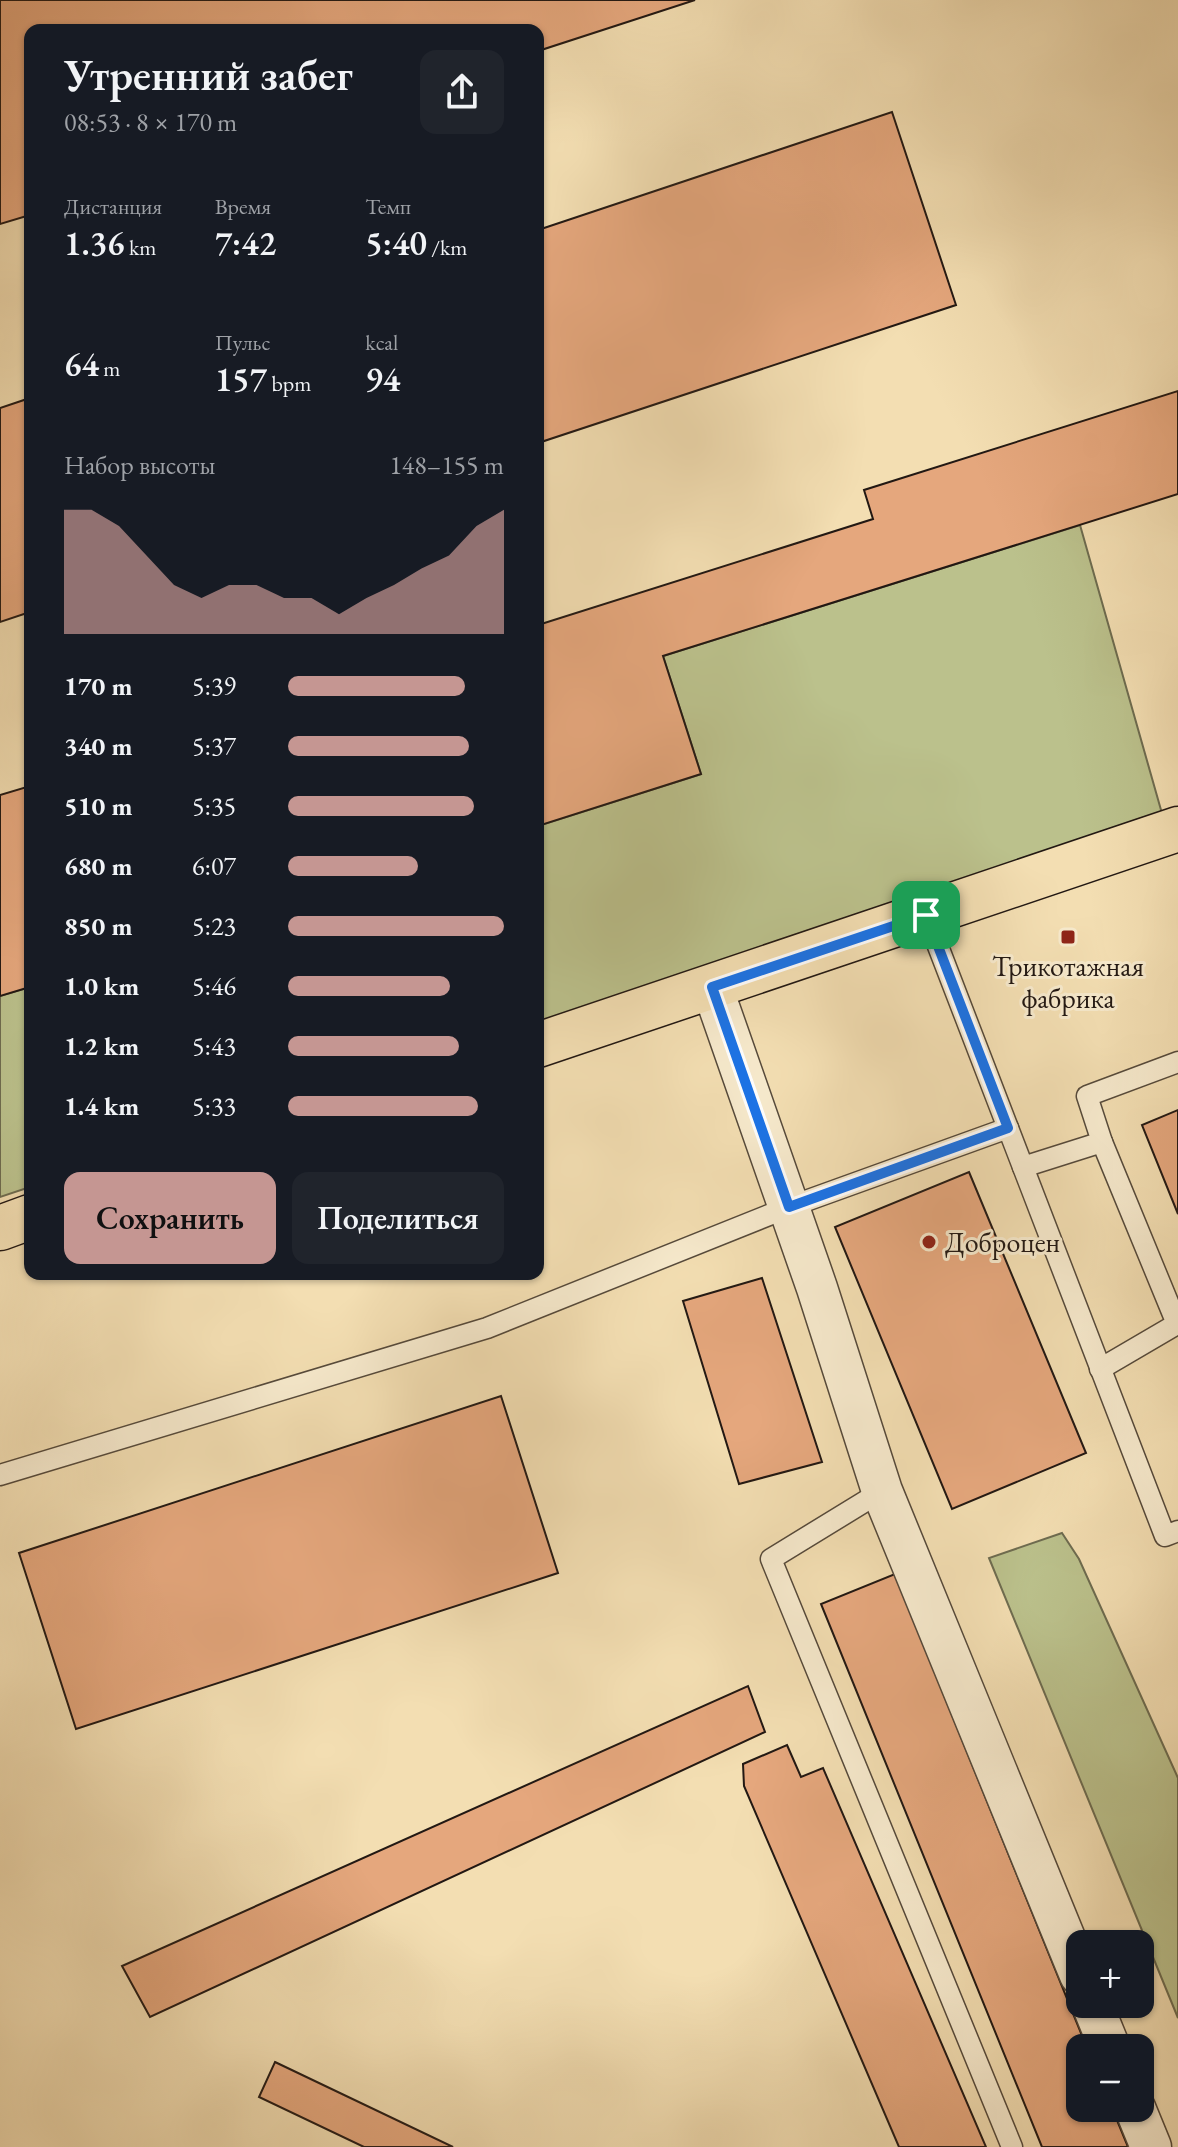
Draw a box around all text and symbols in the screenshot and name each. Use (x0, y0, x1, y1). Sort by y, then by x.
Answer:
text: Утренний забег (64, 46, 353, 103)
button: share (420, 50, 504, 134)
text: 08:53 · 8 × 170 m (64, 105, 237, 139)
text: Дистанция (64, 192, 162, 221)
text: Время (215, 192, 271, 221)
text: Темп (365, 192, 411, 221)
text: 1.36 (64, 221, 125, 265)
text: 7:42 (215, 221, 276, 265)
text: 5:40 (365, 221, 427, 265)
text: km (125, 233, 156, 262)
text: /km (427, 233, 468, 262)
text: Пульс (215, 328, 270, 357)
text: kcal (365, 328, 398, 357)
text: 64 (64, 342, 99, 386)
text: m (99, 354, 120, 383)
text: 157 (215, 357, 267, 401)
text: 94 (365, 357, 400, 401)
text: bpm (267, 369, 311, 398)
text: Набор высоты (64, 448, 215, 482)
text: 148–155 m (389, 448, 504, 482)
text: 170 m (64, 669, 132, 703)
text: 5:39 (192, 669, 236, 703)
text: 340 m (64, 729, 132, 763)
text: 5:37 (192, 729, 236, 763)
text: 510 m (64, 789, 132, 823)
text: 5:35 (192, 789, 236, 823)
text: 680 m (64, 849, 132, 883)
text: 6:07 (192, 849, 236, 883)
pin (892, 881, 960, 949)
icon: arrive (904, 893, 948, 937)
text: 850 m (64, 909, 132, 943)
text: 5:23 (192, 909, 236, 943)
marker: Трикотажная фабрика (1059, 928, 1077, 946)
place label: Трикотажная фабрика (992, 948, 1144, 1016)
text: 1.0 km (64, 969, 139, 1003)
text: 5:46 (192, 969, 236, 1003)
text: 1.2 km (64, 1029, 139, 1063)
text: 5:43 (192, 1029, 236, 1063)
text: 1.4 km (64, 1089, 139, 1123)
text: 5:33 (192, 1089, 236, 1123)
button: Сохранить (64, 1172, 276, 1264)
button: Поделиться (292, 1172, 504, 1264)
place label: Доброцен (945, 1224, 1060, 1260)
marker: Доброцен (920, 1233, 938, 1251)
map controls (1066, 1930, 1154, 2122)
button: + (1066, 1930, 1154, 2018)
button: − (1066, 2034, 1154, 2122)

